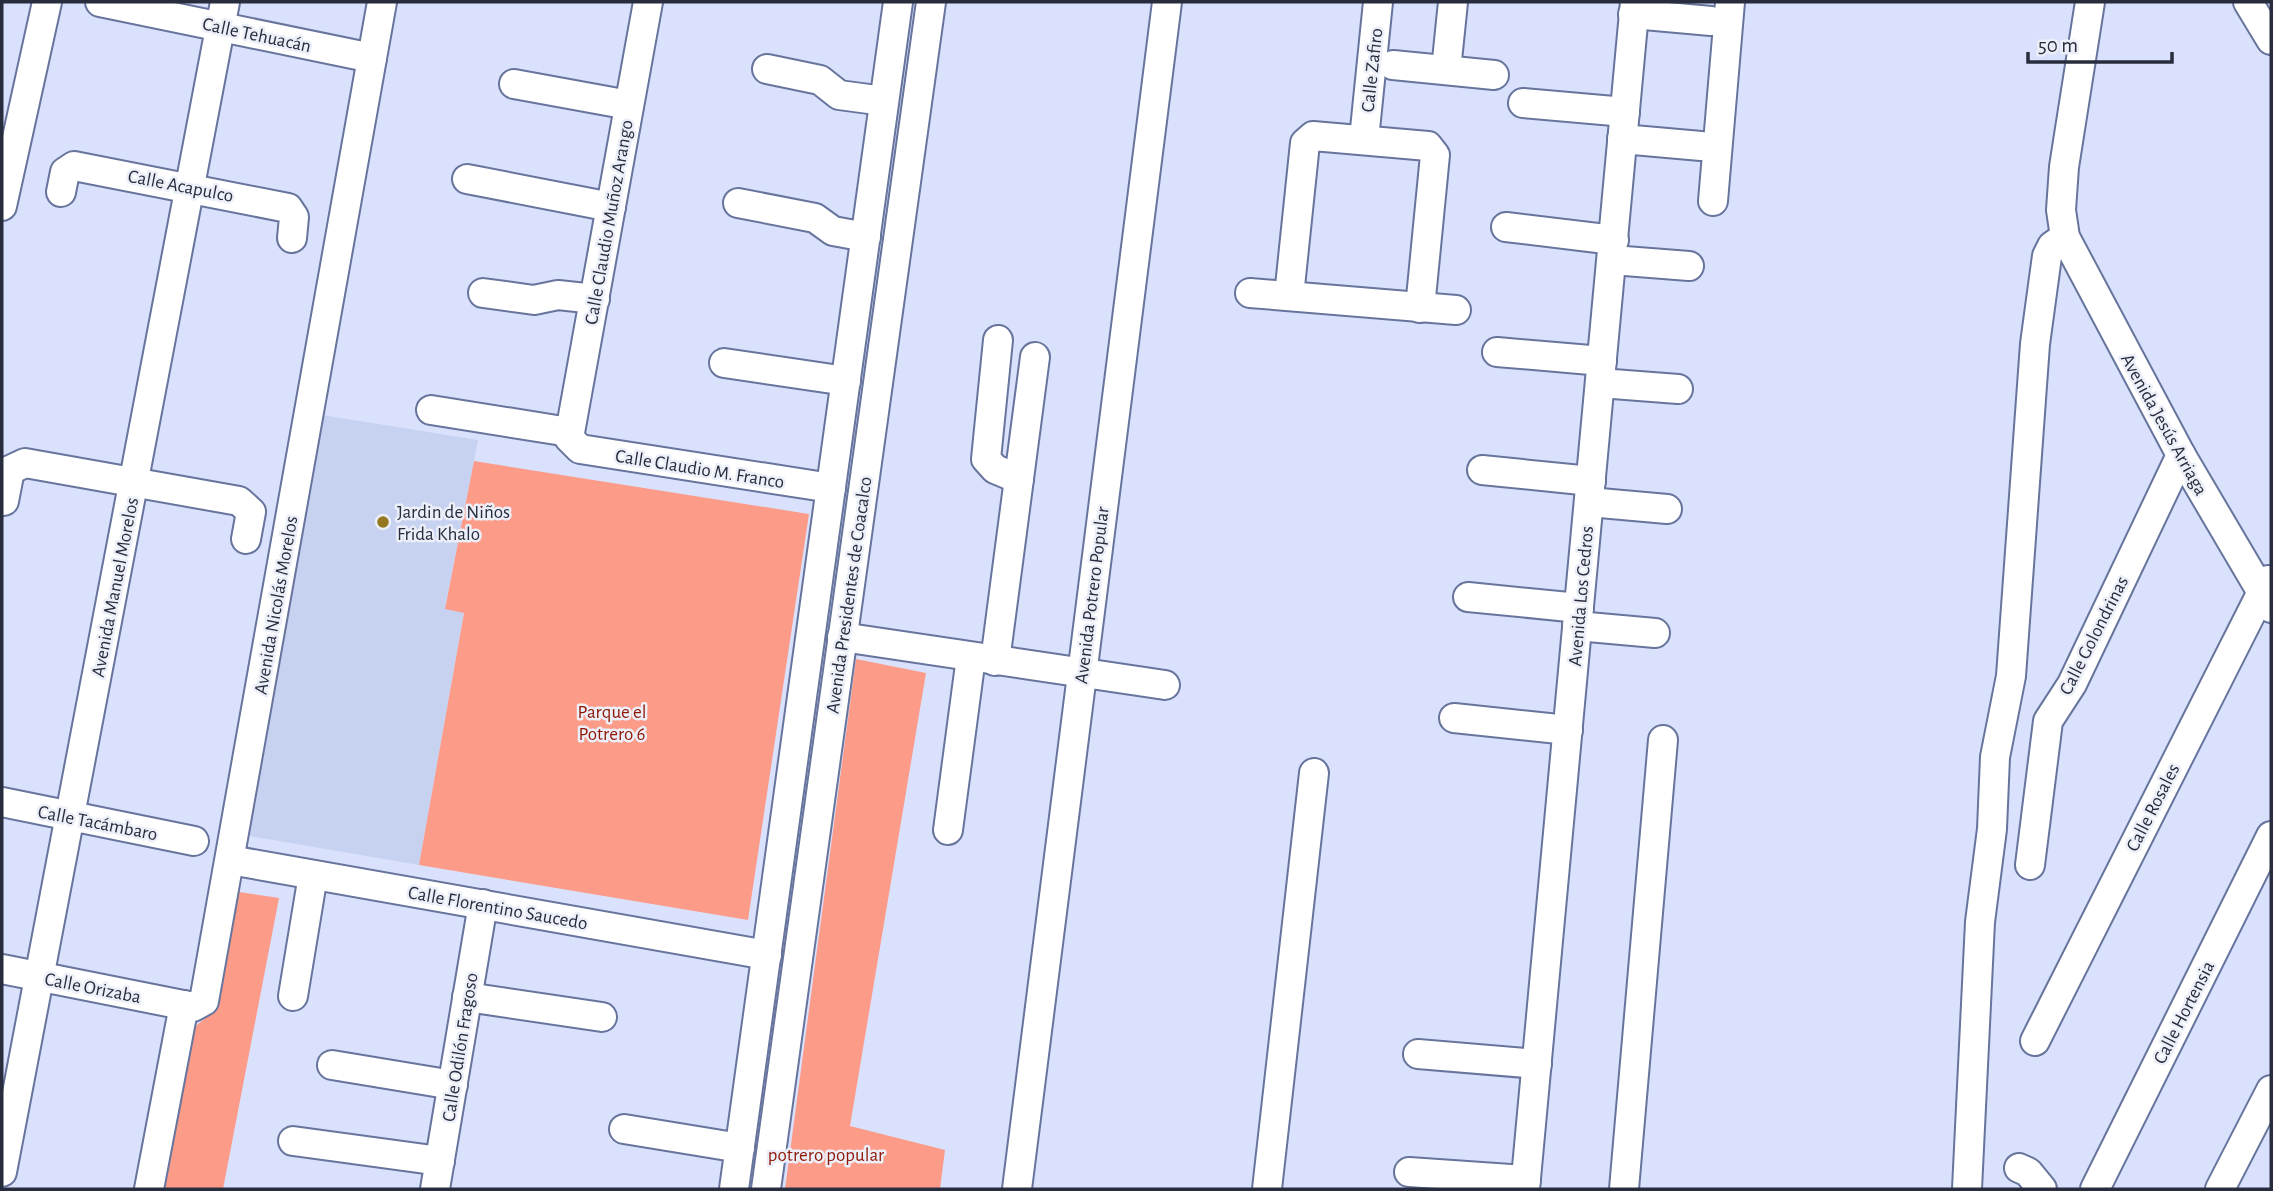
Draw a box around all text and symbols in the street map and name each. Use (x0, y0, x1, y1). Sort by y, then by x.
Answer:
street label: Calle Tehuacán (201, 15, 313, 56)
scale bar (2028, 21, 2172, 65)
street label: Calle Zafiro (1359, 27, 1386, 113)
text: 50 m (2038, 35, 2078, 56)
street label: Calle Claudio Muñoz Arango (582, 118, 637, 326)
street label: Calle Acapulco (126, 167, 235, 206)
street label: Avenida Jesús Arriaga (2117, 351, 2211, 499)
street label: Calle Claudio M. Franco (614, 447, 786, 492)
street label: Avenida Presidentes de Coacalco (823, 475, 876, 715)
street label: Avenida Manuel Morelos (89, 496, 142, 679)
place label: Jardin de Niños Frida Khalo (397, 503, 510, 544)
street label: Avenida Potrero Popular (1072, 505, 1113, 685)
marker: Jardin de Niños Frida Khalo (375, 514, 391, 530)
street label: Avenida Nicolás Morelos (251, 515, 302, 696)
street label: Avenida Los Cedros (1566, 525, 1597, 667)
street label: Calle Golondrinas (2056, 573, 2132, 698)
park label: Parque el Potrero 6 (578, 703, 646, 744)
street label: Calle Rosales (2123, 761, 2183, 855)
street label: Calle Tacámbaro (36, 803, 159, 844)
street label: Calle Florentino Saucedo (407, 883, 589, 934)
street label: Calle Hortensia (2150, 958, 2218, 1067)
street label: Calle Orizaba (43, 970, 143, 1007)
street label: Calle Odilón Fragoso (439, 971, 482, 1123)
park label: potrero popular (768, 1146, 884, 1165)

